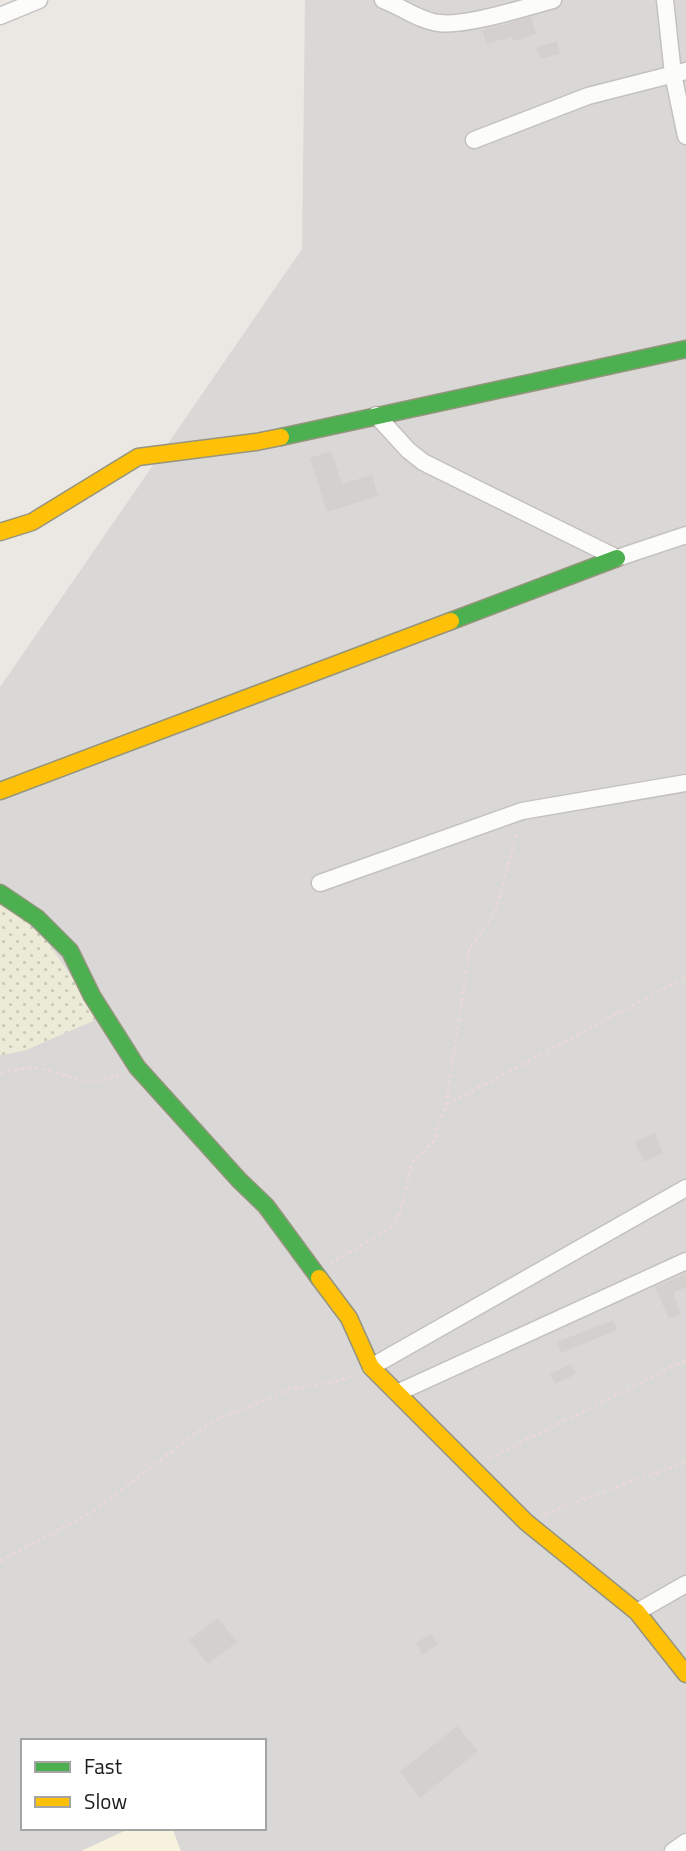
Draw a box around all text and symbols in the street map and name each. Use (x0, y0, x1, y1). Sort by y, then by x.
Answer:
legend (21, 1739, 266, 1830)
text: Fast (84, 1750, 123, 1782)
text: Slow (84, 1785, 127, 1817)

